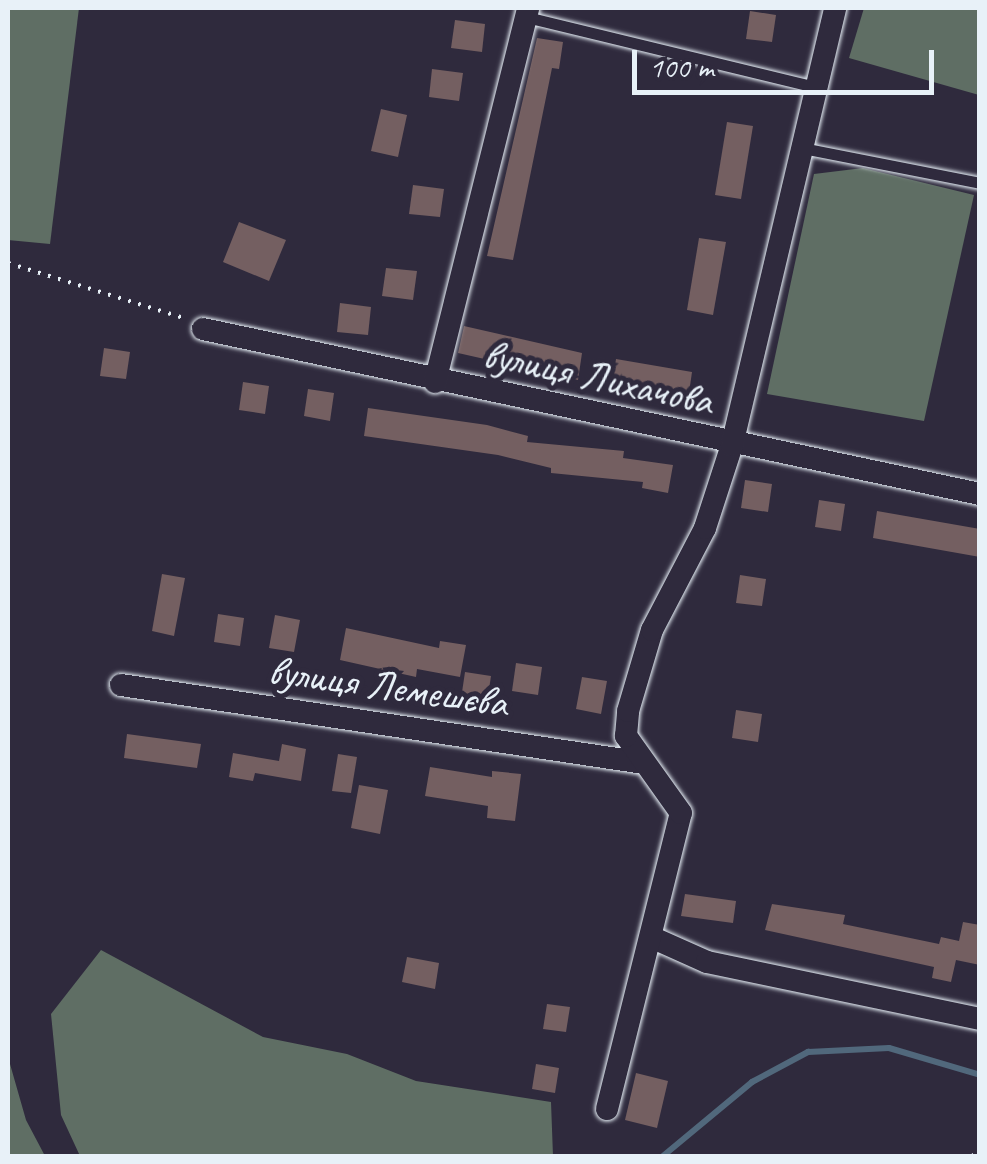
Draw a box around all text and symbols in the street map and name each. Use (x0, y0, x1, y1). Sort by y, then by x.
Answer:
scale bar (637, 30, 940, 92)
text: 100 m (649, 48, 714, 86)
street label: вулиця Лихачова (479, 329, 717, 427)
street label: вулиця Лемешєва (265, 645, 511, 729)

